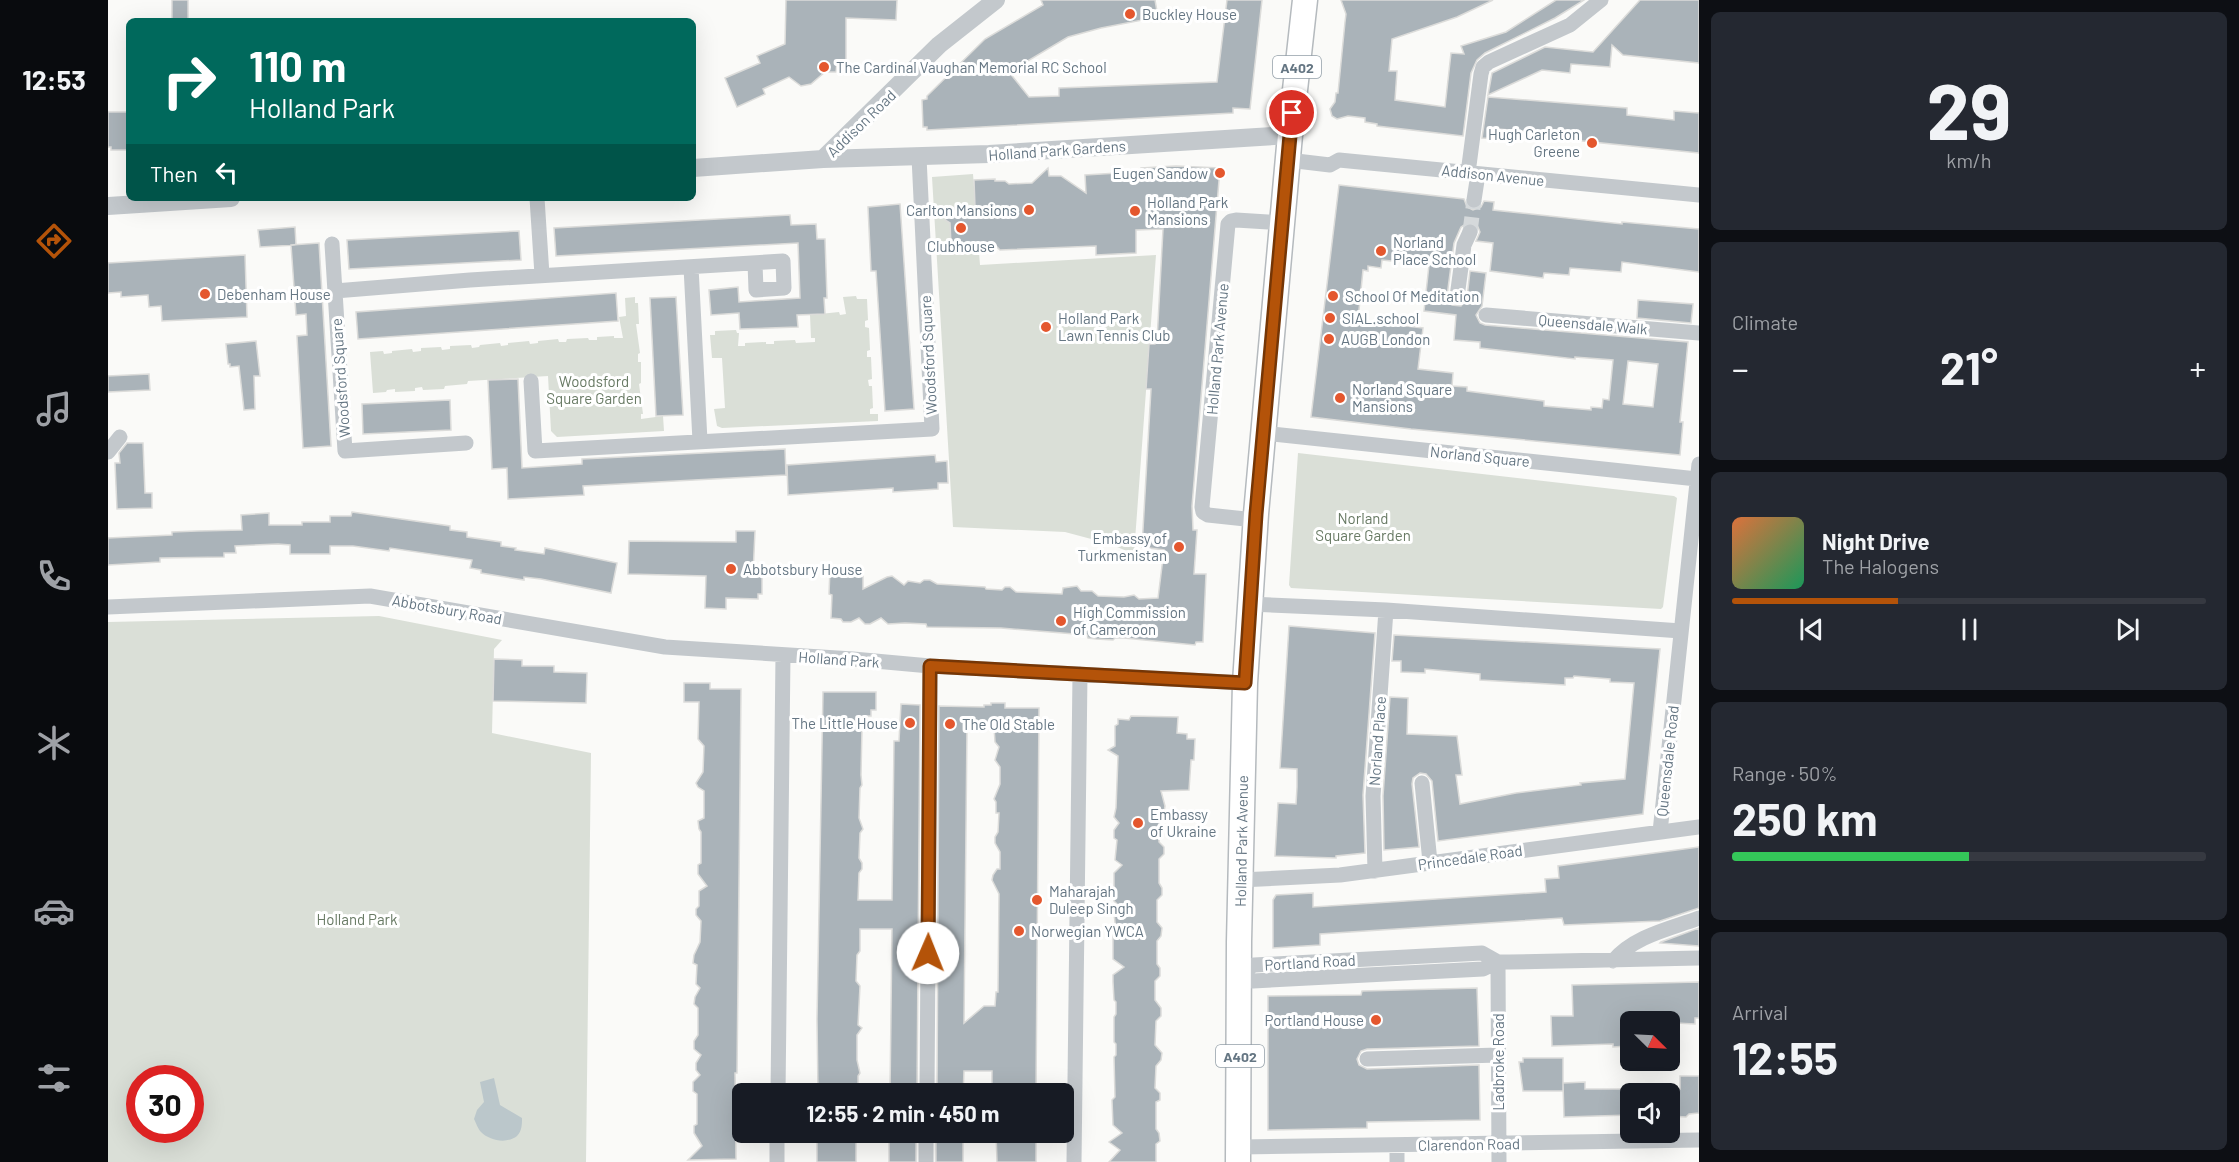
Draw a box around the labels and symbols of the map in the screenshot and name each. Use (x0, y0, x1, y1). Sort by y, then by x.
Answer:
place label: Buckley House (1142, 5, 1237, 23)
marker: Buckley House (1123, 7, 1137, 21)
road number: A402 (1273, 56, 1321, 78)
place label: The Cardinal Vaughan Memorial RC School (836, 58, 1107, 76)
marker: The Cardinal Vaughan Memorial RC School (817, 60, 831, 74)
street label: Addison Road (823, 86, 899, 160)
pin (1266, 87, 1317, 138)
place label: Hugh Carleton Greene (1488, 125, 1580, 160)
street label: Holland Park Gardens (988, 136, 1126, 164)
marker: Hugh Carleton Greene (1585, 136, 1599, 150)
street label: Addison Avenue (1441, 161, 1545, 189)
place label: Eugen Sandow (1113, 164, 1208, 182)
marker: Eugen Sandow (1213, 166, 1227, 180)
place label: Holland Park Mansions (1147, 193, 1229, 228)
place label: Carlton Mansions (906, 201, 1017, 219)
marker: Carlton Mansions (1022, 203, 1036, 217)
marker: Holland Park Mansions (1128, 204, 1142, 218)
marker: Clubhouse (954, 221, 968, 235)
place label: Norland Place School (1393, 233, 1476, 268)
place label: Clubhouse (927, 237, 995, 255)
marker: Norland Place School (1374, 244, 1388, 258)
street label: Holland Park Avenue (1202, 283, 1232, 415)
place label: Debenham House (217, 285, 331, 303)
marker: Debenham House (198, 287, 212, 301)
place label: School Of Meditation (1345, 287, 1479, 305)
marker: School Of Meditation (1326, 289, 1340, 303)
street label: Woodsford Square (916, 295, 940, 415)
place label: Holland Park Lawn Tennis Club (1058, 309, 1170, 344)
place label: SIAL.school (1342, 309, 1419, 327)
street label: Queensdale Walk (1538, 310, 1649, 338)
marker: SIAL.school (1323, 311, 1337, 325)
street label: Woodsford Square (327, 318, 353, 438)
marker: Holland Park Lawn Tennis Club (1039, 320, 1053, 334)
place label: AUGB London (1341, 330, 1430, 348)
marker: AUGB London (1322, 332, 1336, 346)
park label: Woodsford Square Garden (546, 372, 642, 407)
place label: Norland Square Mansions (1352, 380, 1452, 415)
marker: Norland Square Mansions (1333, 391, 1347, 405)
street label: Norland Square (1429, 442, 1531, 470)
park label: Norland Square Garden (1315, 509, 1411, 544)
place label: Embassy of Turkmenistan (1077, 529, 1167, 564)
marker: Embassy of Turkmenistan (1172, 540, 1186, 554)
place label: Abbotsbury House (743, 560, 862, 578)
marker: Abbotsbury House (724, 562, 738, 576)
street label: Abbotsbury Road (391, 590, 503, 628)
place label: High Commission of Cameroon (1073, 603, 1186, 638)
marker: High Commission of Cameroon (1054, 614, 1068, 628)
street label: Holland Park (798, 647, 881, 671)
street label: Norland Place (1365, 696, 1389, 786)
street label: Queensdale Road (1652, 705, 1682, 817)
place label: The Little House (792, 714, 898, 732)
place label: The Old Stable (962, 715, 1055, 733)
marker: The Little House (903, 716, 917, 730)
marker: The Old Stable (943, 717, 957, 731)
street label: Holland Park Avenue (1231, 775, 1251, 907)
place label: Embassy of Ukraine (1150, 805, 1217, 840)
marker: Embassy of Ukraine (1131, 816, 1145, 830)
street label: Princedale Road (1417, 841, 1523, 873)
place label: Maharajah Duleep Singh (1049, 882, 1134, 917)
marker: Maharajah Duleep Singh (1030, 893, 1044, 907)
park label: Holland Park (316, 910, 398, 928)
position arrow (896, 921, 960, 985)
place label: Norwegian YWCA (1031, 922, 1144, 940)
marker: Norwegian YWCA (1012, 924, 1026, 938)
street label: Portland Road (1264, 951, 1356, 973)
place label: Portland House (1265, 1011, 1364, 1029)
north arrow (1620, 1011, 1680, 1071)
marker: Portland House (1369, 1013, 1383, 1027)
street label: Ladbroke Road (1489, 1013, 1507, 1111)
road number: A402 (1216, 1045, 1264, 1067)
speed limit sign: 30 (126, 1065, 204, 1143)
street label: Clarendon Road (1418, 1134, 1520, 1154)

